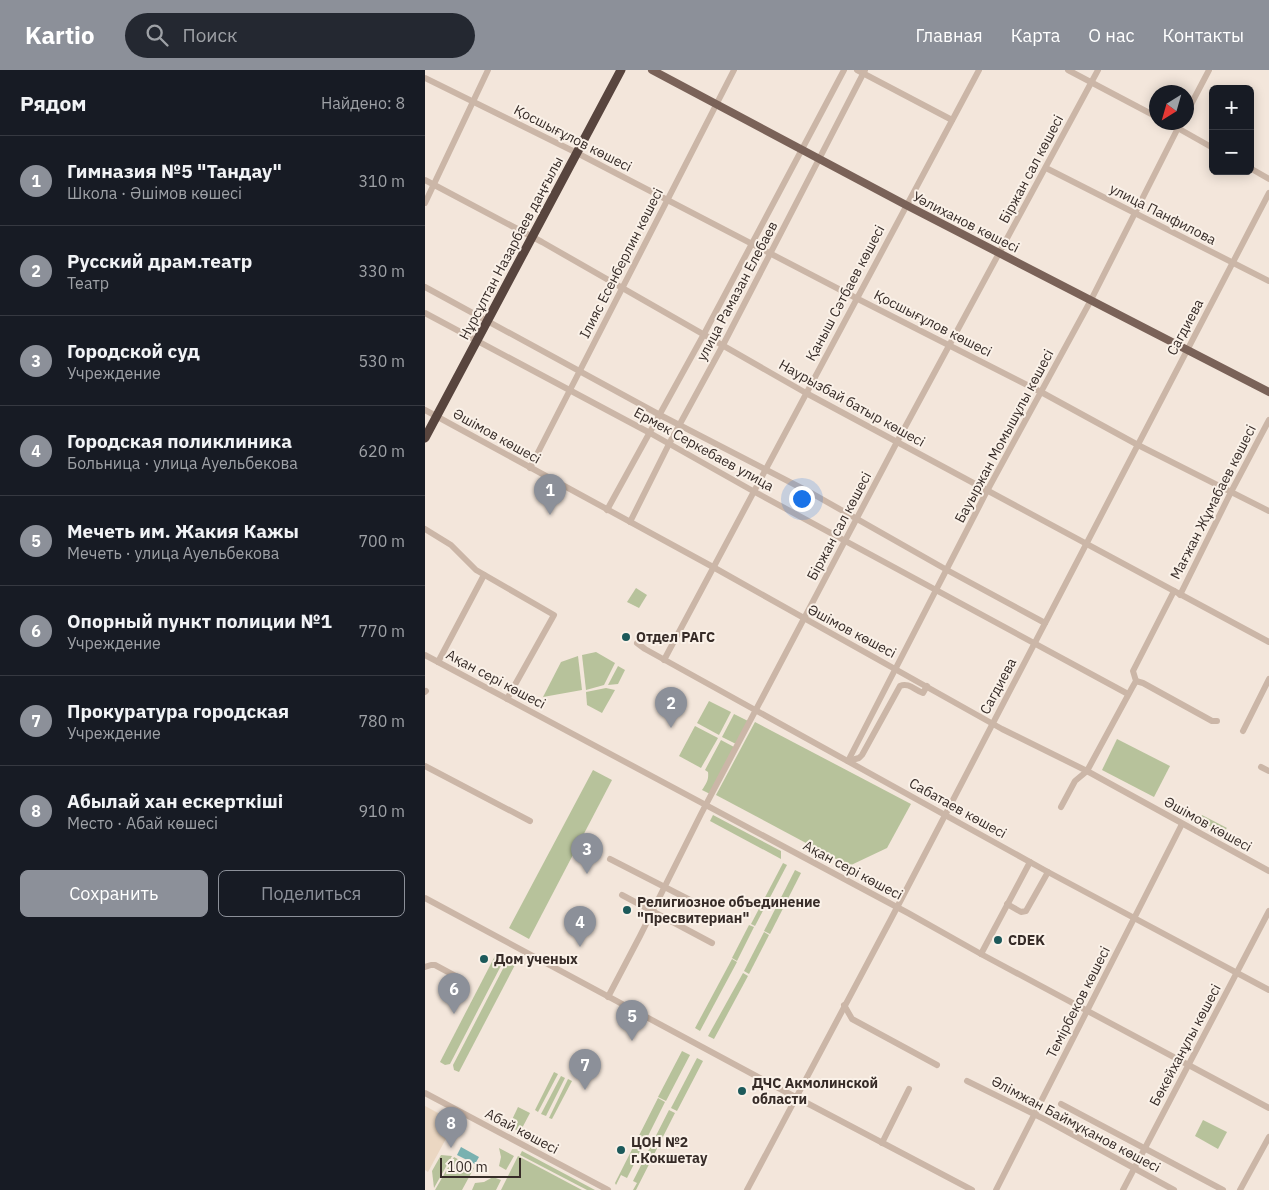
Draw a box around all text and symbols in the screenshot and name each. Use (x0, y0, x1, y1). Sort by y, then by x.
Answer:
search box (125, 13, 475, 58)
text: Kartio (25, 19, 95, 51)
icon: search (143, 21, 171, 49)
text: Поиск (183, 23, 238, 47)
text: Главная (915, 24, 983, 47)
text: Карта (1011, 24, 1060, 47)
text: О нас (1088, 24, 1135, 47)
text: Контакты (1163, 24, 1244, 47)
north arrow (1149, 85, 1194, 130)
map controls (1209, 85, 1254, 175)
button: + (1209, 85, 1254, 130)
text: Рядом (20, 89, 87, 117)
text: Найдено: 8 (321, 93, 405, 113)
street label: Қосшығұлов көшесі (511, 100, 635, 176)
street label: Біржан сал көшесі (995, 112, 1067, 226)
button: − (1209, 130, 1254, 175)
street label: Нұрсұлтан Назарбаев даңғылы (455, 153, 567, 343)
text: Гимназия №5 "Тандау" (67, 159, 282, 183)
text: 1 (31, 171, 41, 191)
text: 310 m (358, 171, 405, 191)
street label: улица Панфилова (1107, 179, 1220, 249)
text: Школа · Әшімов көшесі (67, 183, 242, 203)
street label: Ілияс Есенберлин көшесі (575, 185, 667, 341)
street label: Уәлиханов көшесі (910, 187, 1022, 257)
street label: улица Рамазан Елебаев (692, 218, 782, 364)
street label: Қаныш Сәтбаев көшесі (801, 222, 889, 364)
text: Русский драм.театр (67, 249, 252, 273)
text: 2 (31, 261, 41, 281)
text: 330 m (358, 261, 405, 281)
text: Театр (67, 273, 109, 293)
street label: Қосшығұлов көшесі (871, 285, 995, 361)
street label: Сагдиева (1163, 295, 1208, 358)
text: Городской суд (67, 339, 200, 363)
street label: Бауыржан Момышұлы көшесі (951, 346, 1057, 526)
text: 3 (31, 351, 41, 371)
text: 530 m (358, 351, 405, 371)
street label: Наурызбай батыр көшесі (776, 355, 928, 451)
text: Учреждение (67, 363, 161, 383)
street label: Ермек Серкебаев улица (631, 403, 778, 495)
street label: Әшімов көшесі (450, 404, 544, 468)
street label: Мағжан Жұмабаев көшесі (1166, 422, 1260, 582)
text: Городская поликлиника (67, 429, 292, 453)
text: 4 (31, 441, 41, 461)
text: 620 m (358, 441, 405, 461)
text: Больница · улица Ауельбекова (67, 453, 298, 473)
street label: Біржан сал көшесі (803, 469, 875, 583)
pin: 1 (534, 474, 566, 515)
your location (789, 486, 815, 512)
text: Мечеть им. Жакия Кажы (67, 519, 299, 543)
text: 5 (31, 531, 41, 551)
text: 700 m (358, 531, 405, 551)
text: Мечеть · улица Ауельбекова (67, 543, 279, 563)
street label: Әшімов көшесі (805, 600, 899, 662)
text: Опорный пункт полиции №1 (67, 609, 332, 633)
text: 6 (31, 621, 41, 641)
text: 770 m (358, 621, 405, 641)
place label: Отдел РАГС (636, 628, 715, 646)
marker: Отдел РАГС (620, 631, 632, 643)
text: Учреждение (67, 633, 161, 653)
street label: Ақан сері көшесі (443, 645, 549, 713)
street label: Сагдиева (976, 654, 1021, 717)
pin: 2 (655, 687, 687, 728)
text: Прокуратура городская (67, 699, 289, 723)
text: 7 (31, 711, 41, 731)
text: 780 m (358, 711, 405, 731)
text: Учреждение (67, 723, 161, 743)
street label: Сабатаев көшесі (906, 774, 1010, 842)
text: Абылай хан ескерткіші (67, 789, 283, 813)
street label: Әшімов көшесі (1161, 792, 1255, 856)
text: 8 (31, 801, 41, 821)
text: 910 m (358, 801, 405, 821)
text: Место · Абай көшесі (67, 813, 218, 833)
pin: 3 (571, 833, 603, 874)
street label: Ақан сері көшесі (800, 836, 906, 904)
button: Сохранить (20, 870, 208, 917)
button: Поделиться (218, 870, 405, 917)
place label: Религиозное объединение "Пресвитериан" (637, 893, 821, 927)
marker: Религиозное объединение "Пресвитериан" (621, 904, 633, 916)
pin: 4 (564, 906, 596, 947)
place label: CDEK (1008, 931, 1045, 949)
marker: CDEK (992, 934, 1004, 946)
street label: Темірбеков көшесі (1042, 943, 1114, 1061)
place label: Дом ученых (494, 950, 578, 968)
marker: Дом ученых (478, 953, 490, 965)
pin: 6 (438, 973, 470, 1014)
street label: Бөкейханұлы көшесі (1145, 981, 1225, 1109)
pin: 5 (616, 1000, 648, 1041)
pin: 7 (569, 1049, 601, 1090)
street label: Әлімжан Баймұқанов көшесі (988, 1072, 1164, 1176)
place label: ДЧС Акмолинской области (752, 1074, 878, 1108)
marker: ДЧС Акмолинской области (736, 1085, 748, 1097)
street label: Абай көшесі (482, 1104, 562, 1158)
pin: 8 (435, 1107, 467, 1148)
place label: ЦОН №2 г.Кокшетау (631, 1133, 708, 1167)
marker: ЦОН №2 г.Кокшетау (615, 1144, 627, 1156)
scale bar (440, 1155, 521, 1178)
text: 100 m (447, 1158, 488, 1176)

